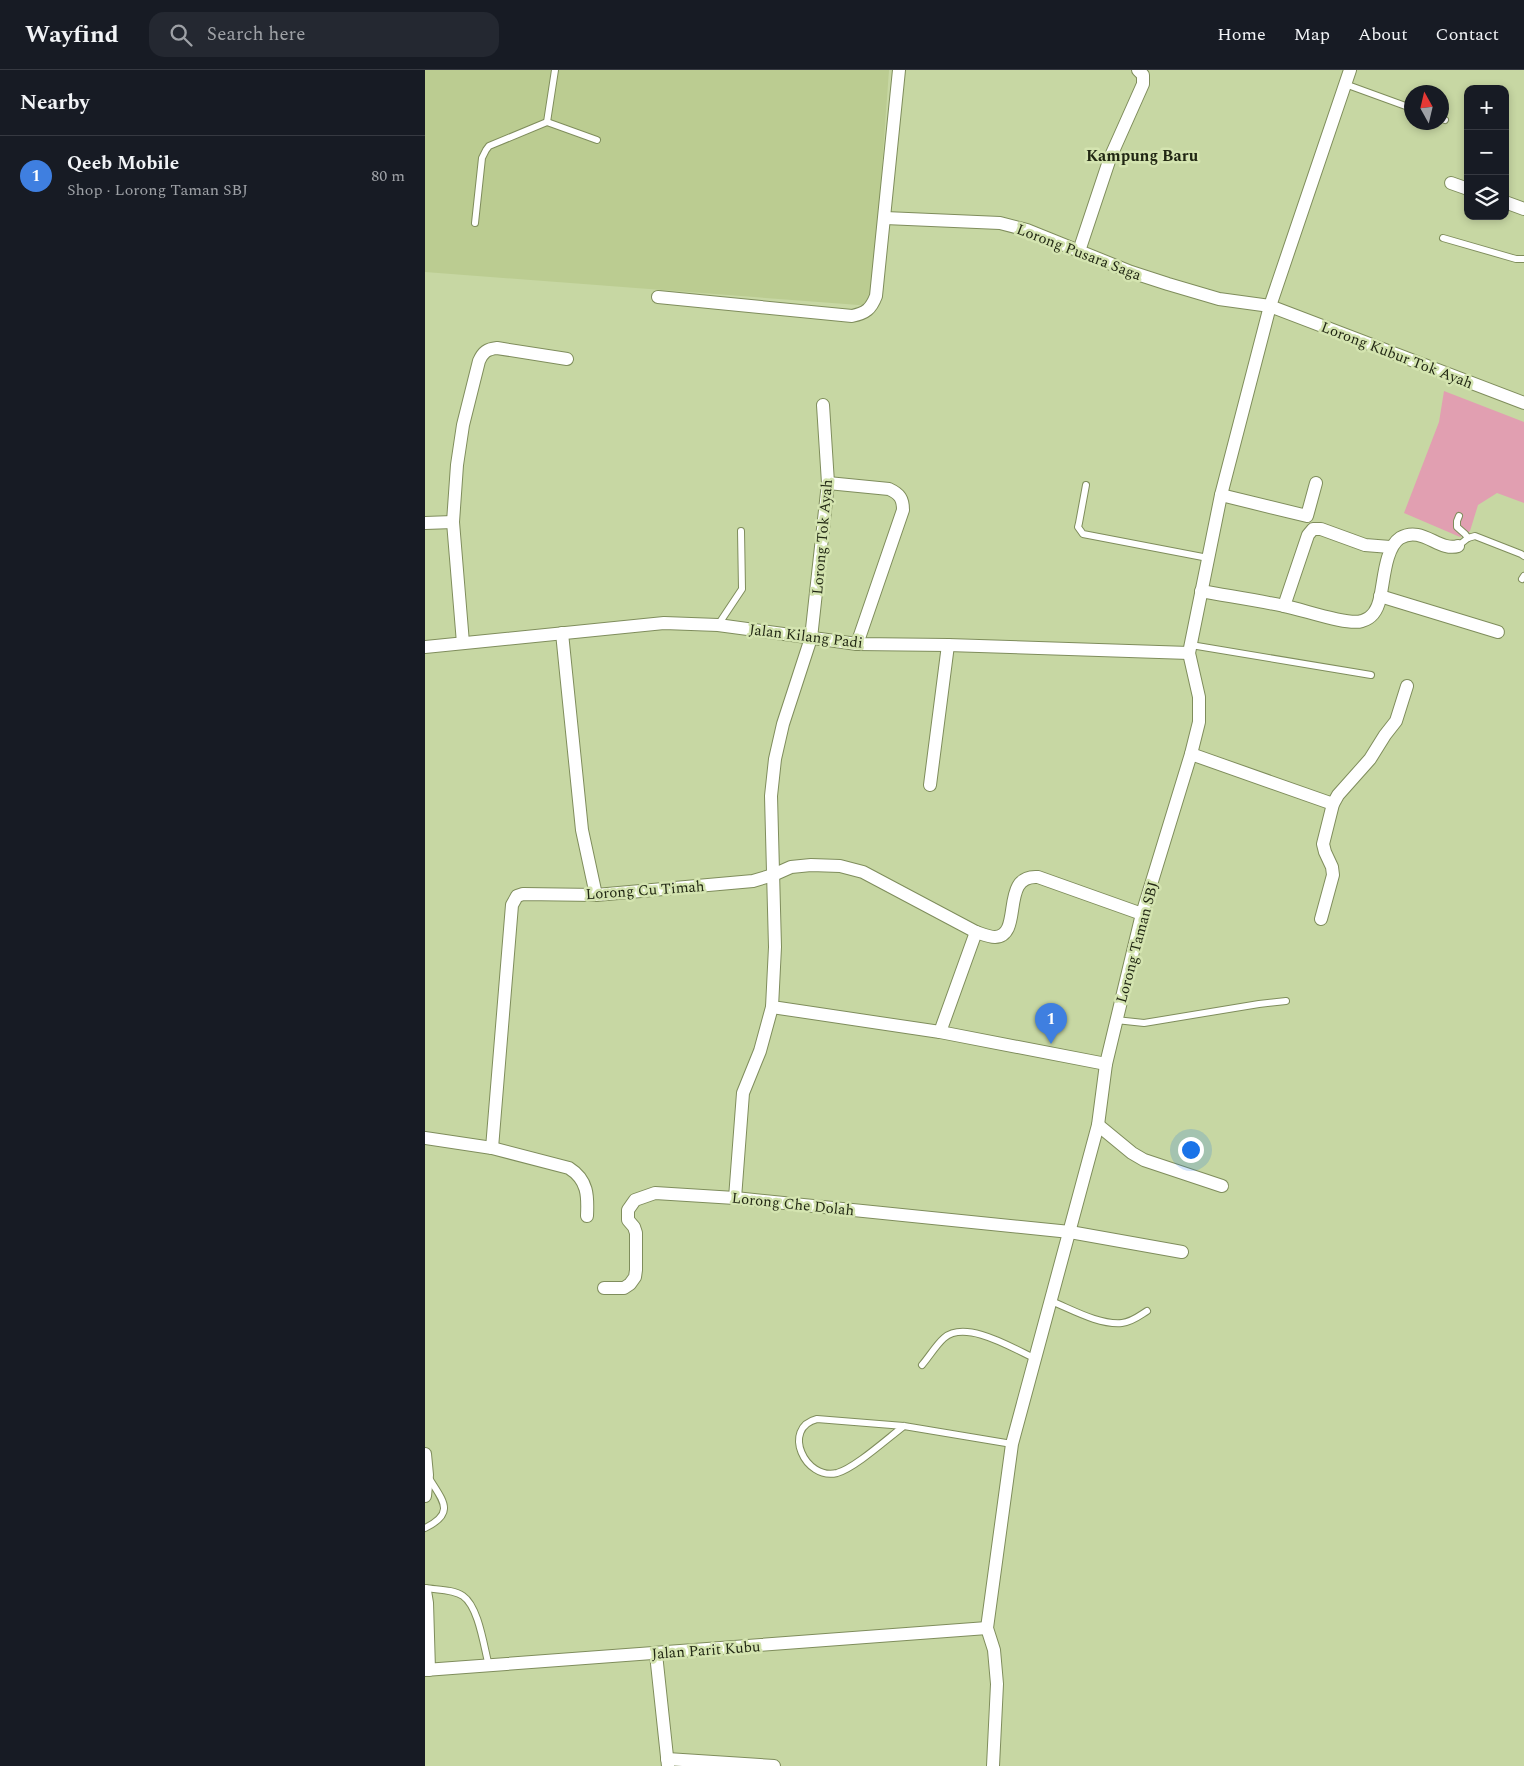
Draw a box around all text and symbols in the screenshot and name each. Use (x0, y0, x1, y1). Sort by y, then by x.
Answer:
search box (149, 12, 499, 57)
text: Wayfind (25, 17, 119, 53)
text: Search here (207, 20, 305, 49)
icon: search (167, 21, 195, 49)
text: Home (1217, 21, 1266, 48)
text: Map (1294, 21, 1330, 48)
text: About (1358, 21, 1408, 48)
text: Contact (1436, 21, 1499, 48)
north arrow (1404, 85, 1449, 130)
map controls (1464, 85, 1509, 220)
button: + (1464, 85, 1509, 130)
text: Nearby (20, 87, 90, 119)
button: − (1464, 130, 1509, 175)
district label: Kampung Baru (1086, 144, 1199, 168)
text: Qeeb Mobile (67, 149, 179, 178)
text: 1 (32, 164, 40, 188)
text: 80 m (371, 164, 405, 188)
button: layers (1464, 175, 1509, 220)
text: Shop · Lorong Taman SBJ (67, 178, 248, 202)
street label: Lorong Pusara Saga (1013, 218, 1145, 287)
street label: Lorong Kubur Tok Ayah (1318, 316, 1476, 395)
street label: Lorong Tok Ayah (806, 478, 839, 596)
street label: Jalan Kilang Padi (748, 618, 864, 655)
street label: Lorong Cu Timah (585, 875, 705, 906)
street label: Lorong Taman SBJ (1110, 879, 1165, 1006)
pin: 1 (1035, 1003, 1067, 1044)
your location (1178, 1137, 1204, 1163)
street label: Lorong Che Dolah (731, 1187, 856, 1222)
street label: Jalan Parit Kubu (651, 1635, 761, 1666)

